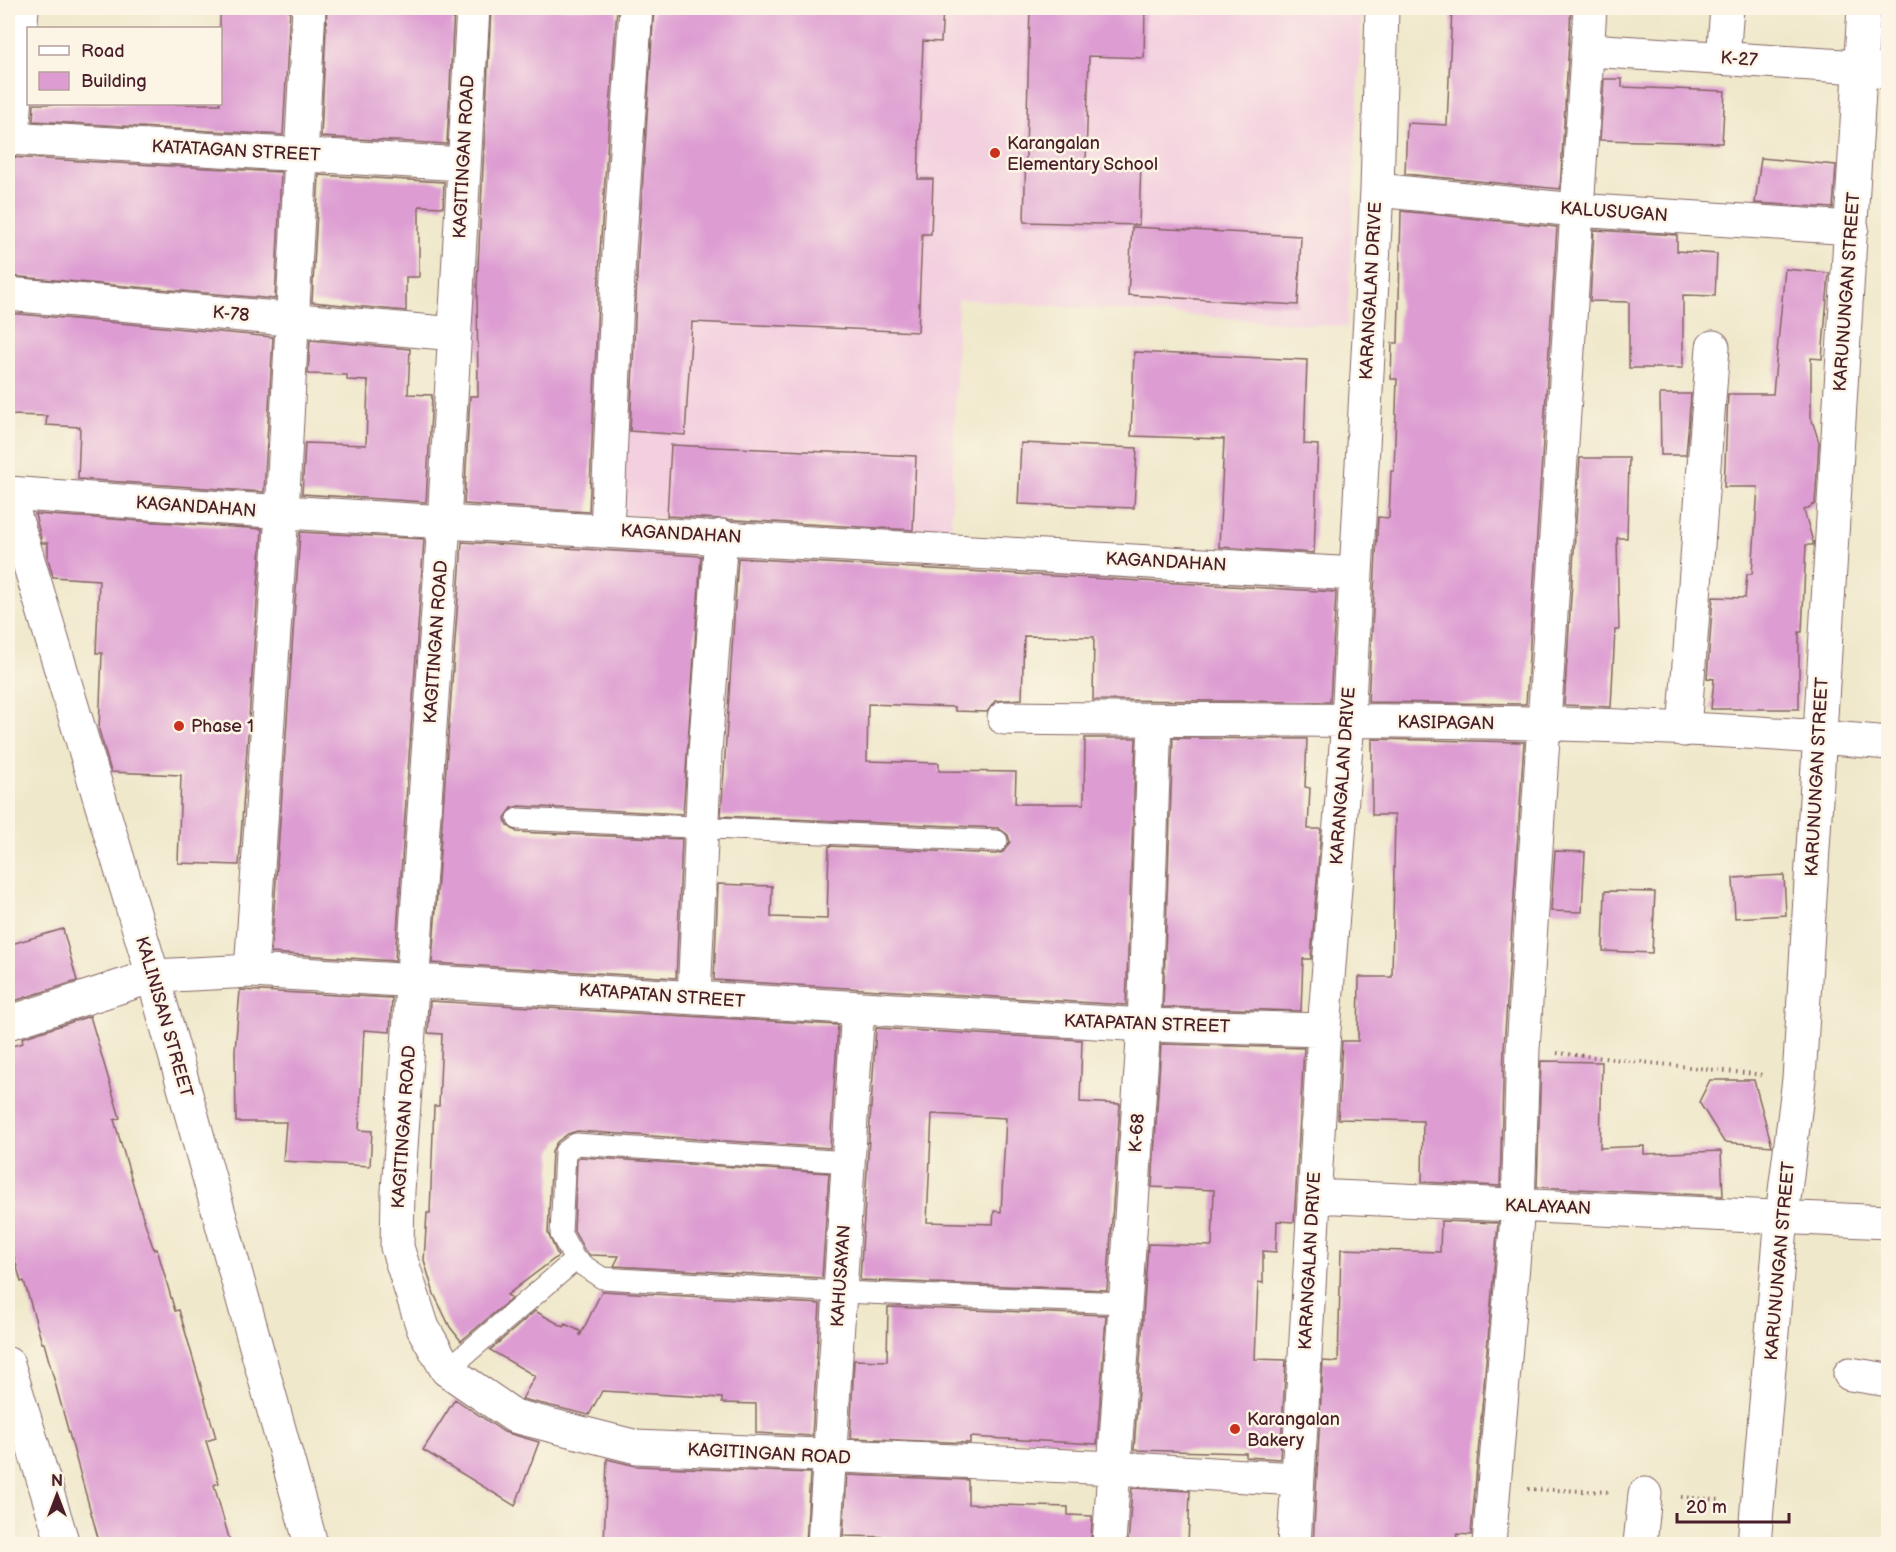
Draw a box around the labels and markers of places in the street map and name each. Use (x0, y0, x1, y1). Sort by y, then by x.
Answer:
place label: Karangalan Elementary School (1007, 133, 1158, 175)
marker: Karangalan Elementary School (988, 146, 1002, 160)
place label: Phase 1 (191, 716, 254, 737)
marker: Phase 1 (172, 719, 186, 733)
place label: Karangalan Bakery (1247, 1409, 1340, 1451)
marker: Karangalan Bakery (1228, 1422, 1242, 1436)

